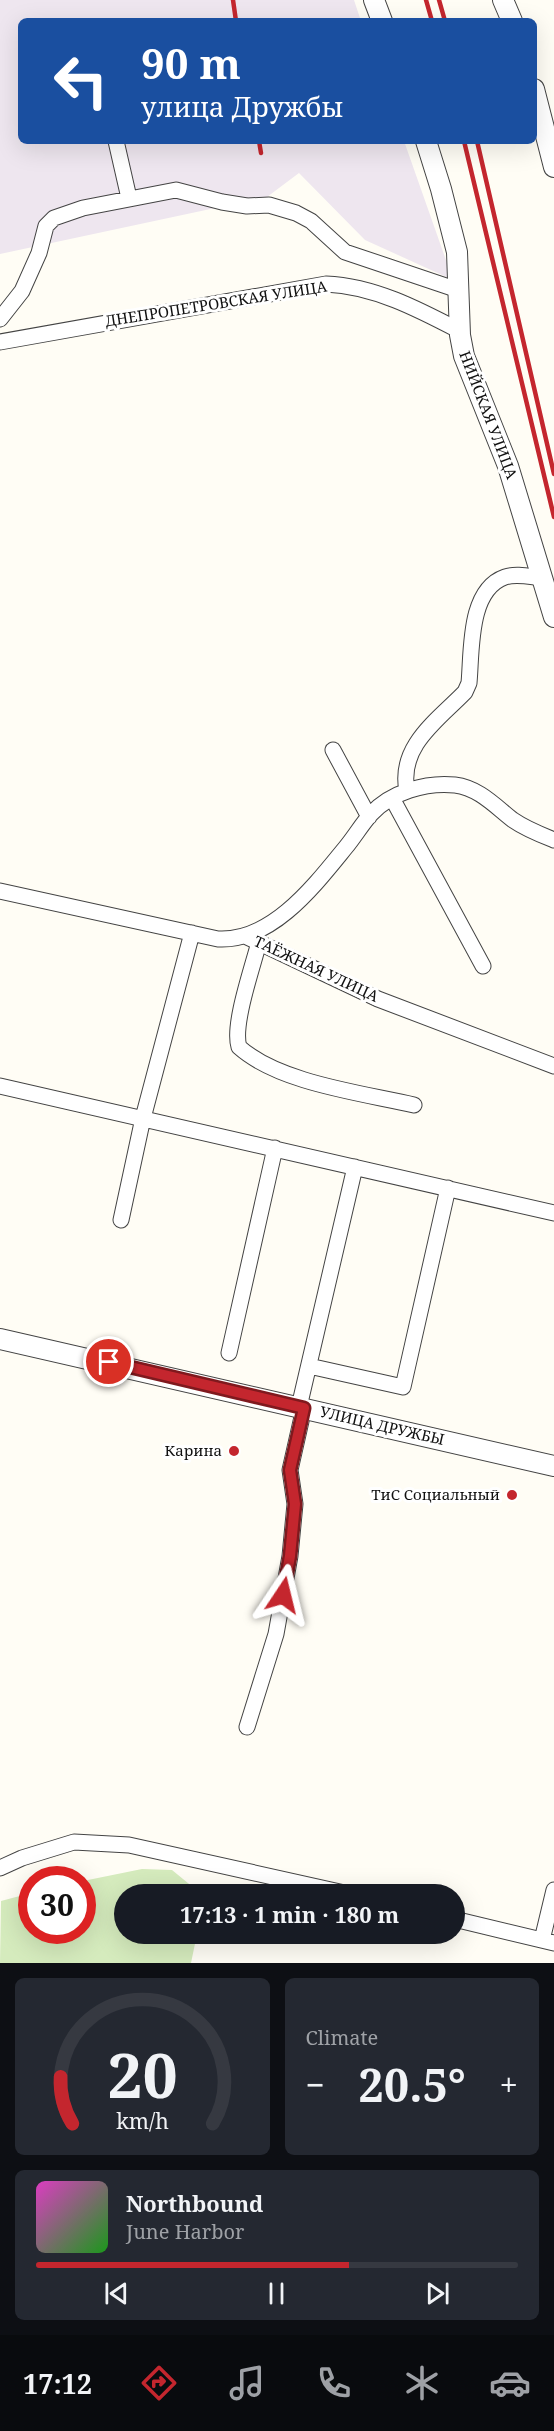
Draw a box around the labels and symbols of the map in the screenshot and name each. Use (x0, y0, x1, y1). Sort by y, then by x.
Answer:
street label: ДНЕПРОПЕТРОВСКАЯ УЛИЦА (103, 276, 329, 330)
street label: НИЙСКАЯ УЛИЦА (455, 348, 523, 482)
street label: ТАЁЖНАЯ УЛИЦА (251, 930, 382, 1006)
pin (83, 1336, 134, 1387)
street label: УЛИЦА ДРУЖБЫ (318, 1401, 447, 1449)
place label: Карина (165, 1440, 222, 1460)
marker: Карина (227, 1444, 241, 1458)
place label: ТиС Социальный (371, 1484, 500, 1504)
marker: ТиС Социальный (505, 1488, 519, 1502)
position arrow (251, 1563, 315, 1627)
speed limit sign: 30 (18, 1866, 96, 1944)

